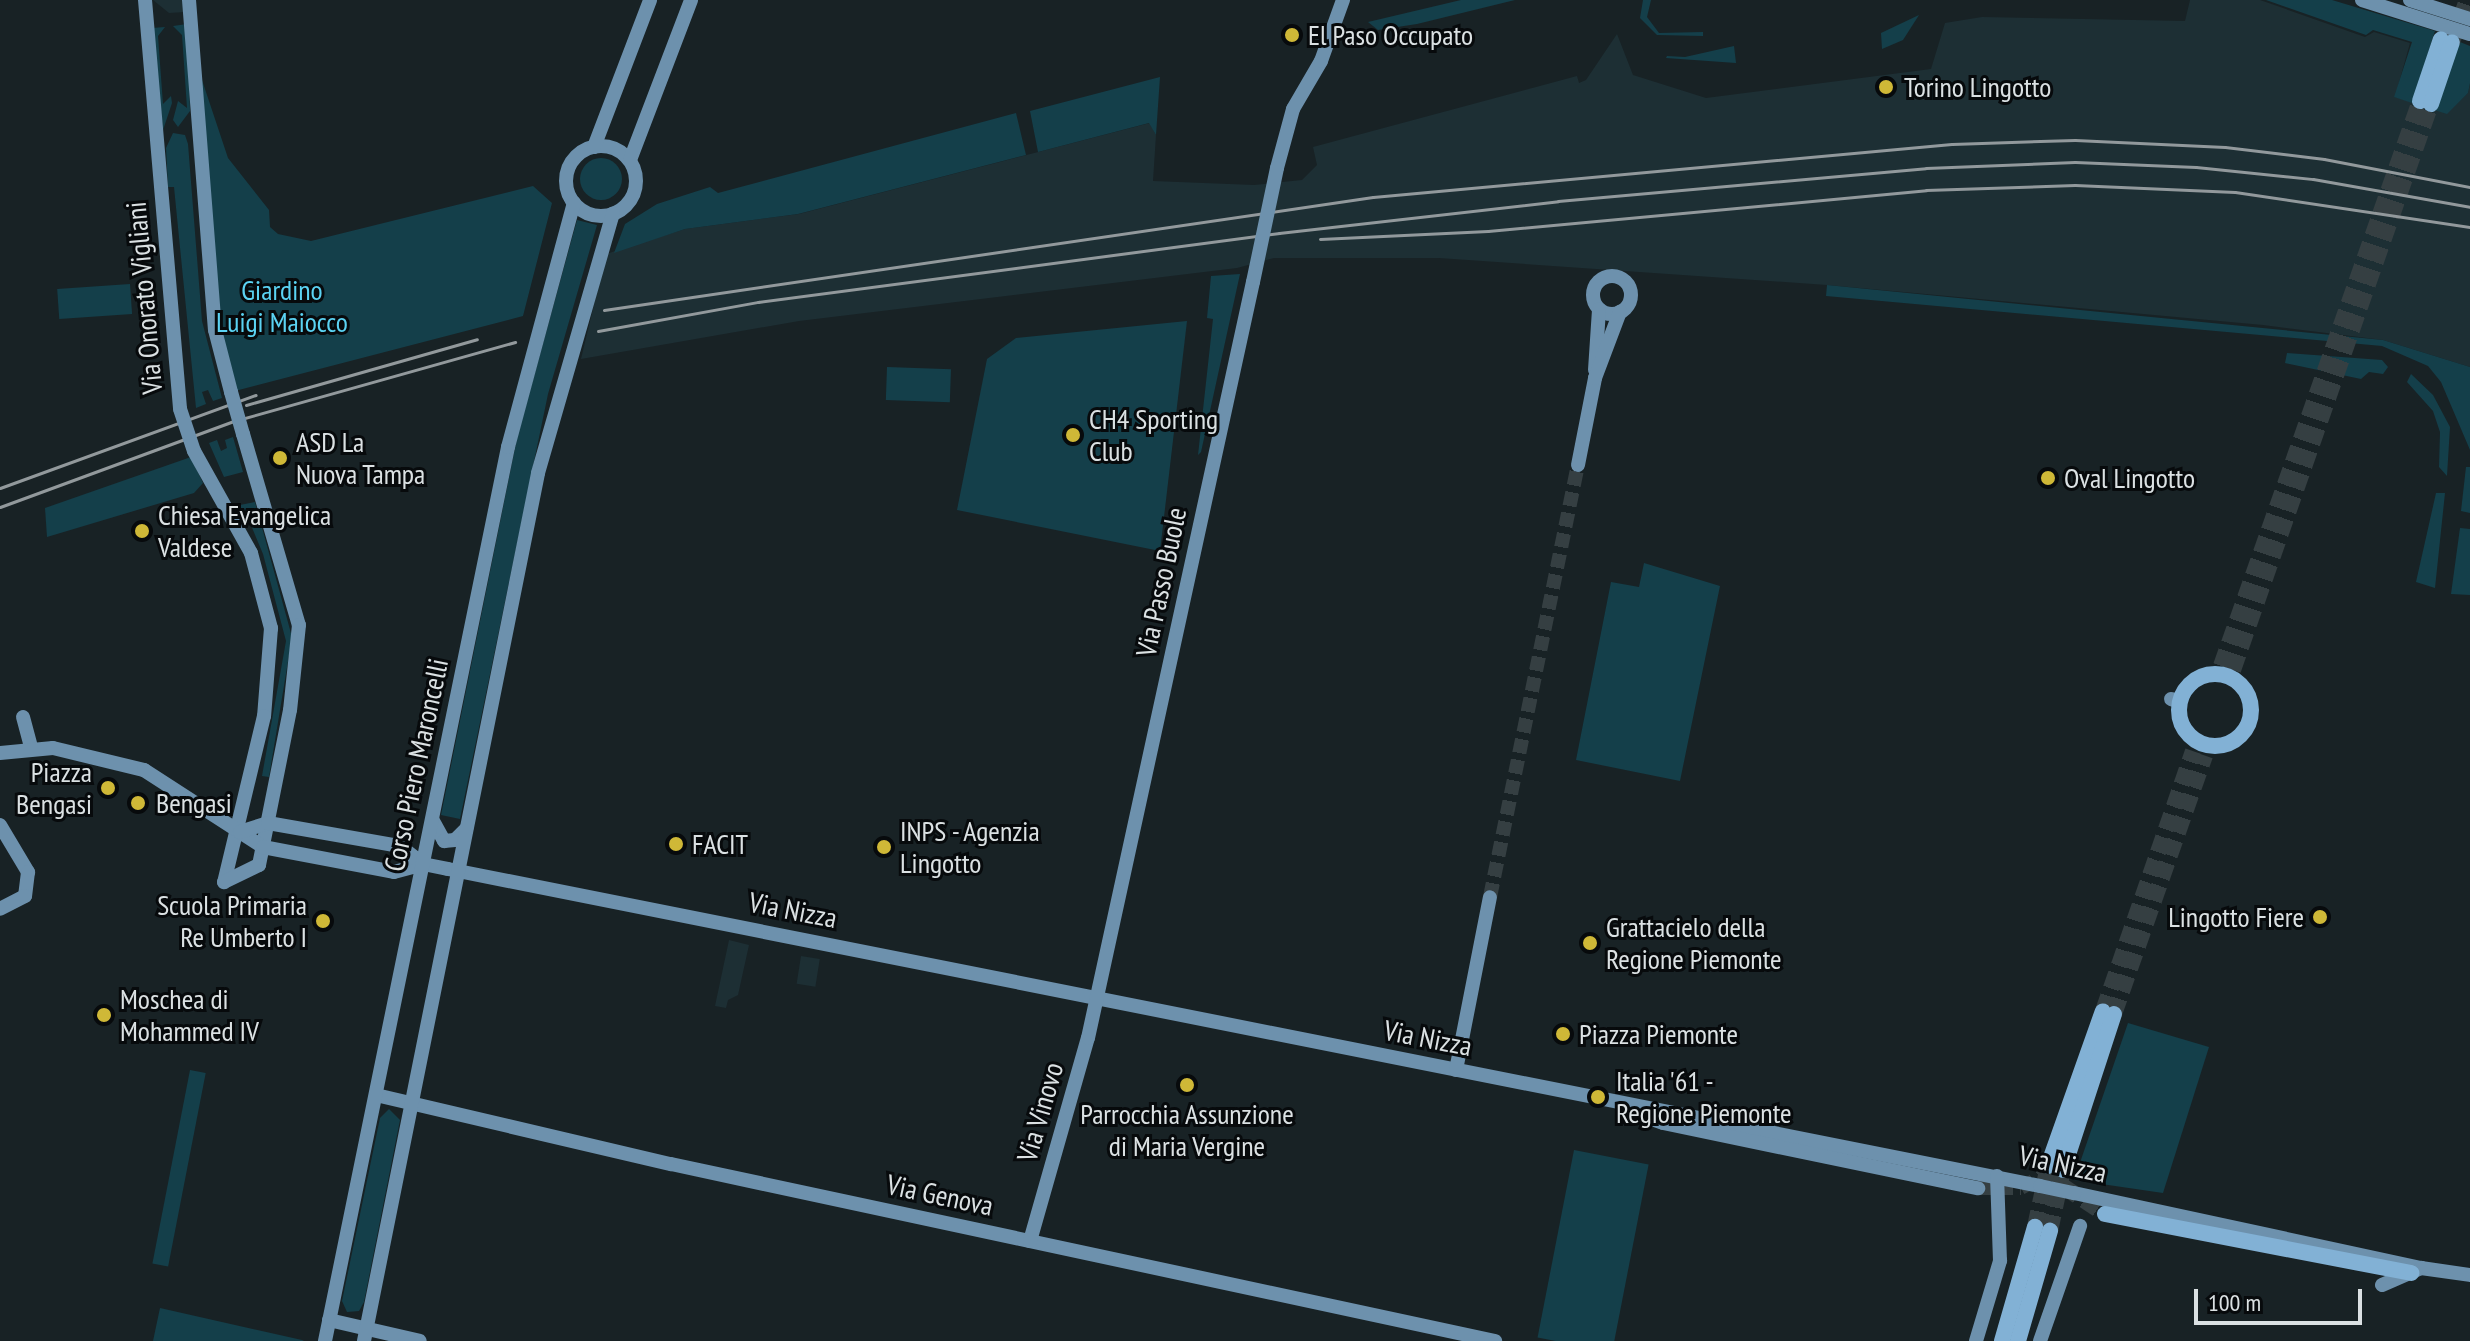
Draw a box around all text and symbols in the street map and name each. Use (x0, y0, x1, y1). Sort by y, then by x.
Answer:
place label: El Paso Occupato (1308, 18, 1473, 52)
marker: El Paso Occupato (1283, 26, 1301, 44)
place label: Torino Lingotto (1904, 70, 2051, 104)
marker: Torino Lingotto (1875, 76, 1897, 98)
street label: Via Onorato Vigliani (119, 200, 169, 396)
park label: Giardino Luigi Maiocco (216, 273, 348, 339)
place label: CH4 Sporting Club (1089, 402, 1218, 468)
place label: ASD La Nuova Tampa (296, 425, 426, 491)
marker: CH4 Sporting Club (1064, 426, 1082, 444)
marker: ASD La Nuova Tampa (271, 449, 289, 467)
place label: Oval Lingotto (2064, 461, 2195, 495)
marker: Oval Lingotto (2039, 469, 2057, 487)
place label: Chiesa Evangelica Valdese (158, 498, 331, 564)
street label: Via Passo Buole (1129, 504, 1193, 660)
marker: Chiesa Evangelica Valdese (133, 522, 151, 540)
street label: Corso Piero Maroncelli (377, 656, 455, 874)
place label: Piazza Bengasi (16, 755, 92, 821)
marker: Piazza Bengasi (99, 779, 117, 797)
place label: Bengasi (156, 786, 232, 820)
marker: Bengasi (127, 792, 149, 814)
place label: INPS - Agenzia Lingotto (900, 814, 1042, 880)
place label: FACIT (692, 827, 748, 861)
marker: FACIT (667, 835, 685, 853)
marker: INPS - Agenzia Lingotto (875, 838, 893, 856)
street label: Via Nizza (746, 885, 840, 935)
place label: Scuola Primaria Re Umberto I (157, 888, 307, 954)
place label: Lingotto Fiere (2168, 900, 2304, 934)
marker: Lingotto Fiere (2311, 908, 2329, 926)
place label: Grattacielo della Regione Piemonte (1606, 910, 1782, 976)
marker: Scuola Primaria Re Umberto I (314, 912, 332, 930)
marker: Grattacielo della Regione Piemonte (1581, 934, 1599, 952)
place label: Moschea di Mohammed IV (120, 982, 259, 1048)
marker: Moschea di Mohammed IV (95, 1006, 113, 1024)
street label: Via Nizza (1381, 1013, 1475, 1063)
place label: Piazza Piemonte (1579, 1017, 1738, 1051)
marker: Piazza Piemonte (1554, 1025, 1572, 1043)
street label: Via Vinovo (1010, 1058, 1070, 1166)
place label: Italia '61 - Regione Piemonte (1616, 1064, 1792, 1130)
marker: Parrocchia Assunzione di Maria Vergine (1178, 1076, 1196, 1094)
marker: Italia '61 - Regione Piemonte (1587, 1086, 1609, 1108)
place label: Parrocchia Assunzione di Maria Vergine (1080, 1097, 1294, 1163)
street label: Via Nizza (2016, 1138, 2110, 1190)
street label: Via Genova (884, 1167, 996, 1223)
scale bar (2198, 1273, 2366, 1323)
text: 100 m (2208, 1287, 2261, 1318)

